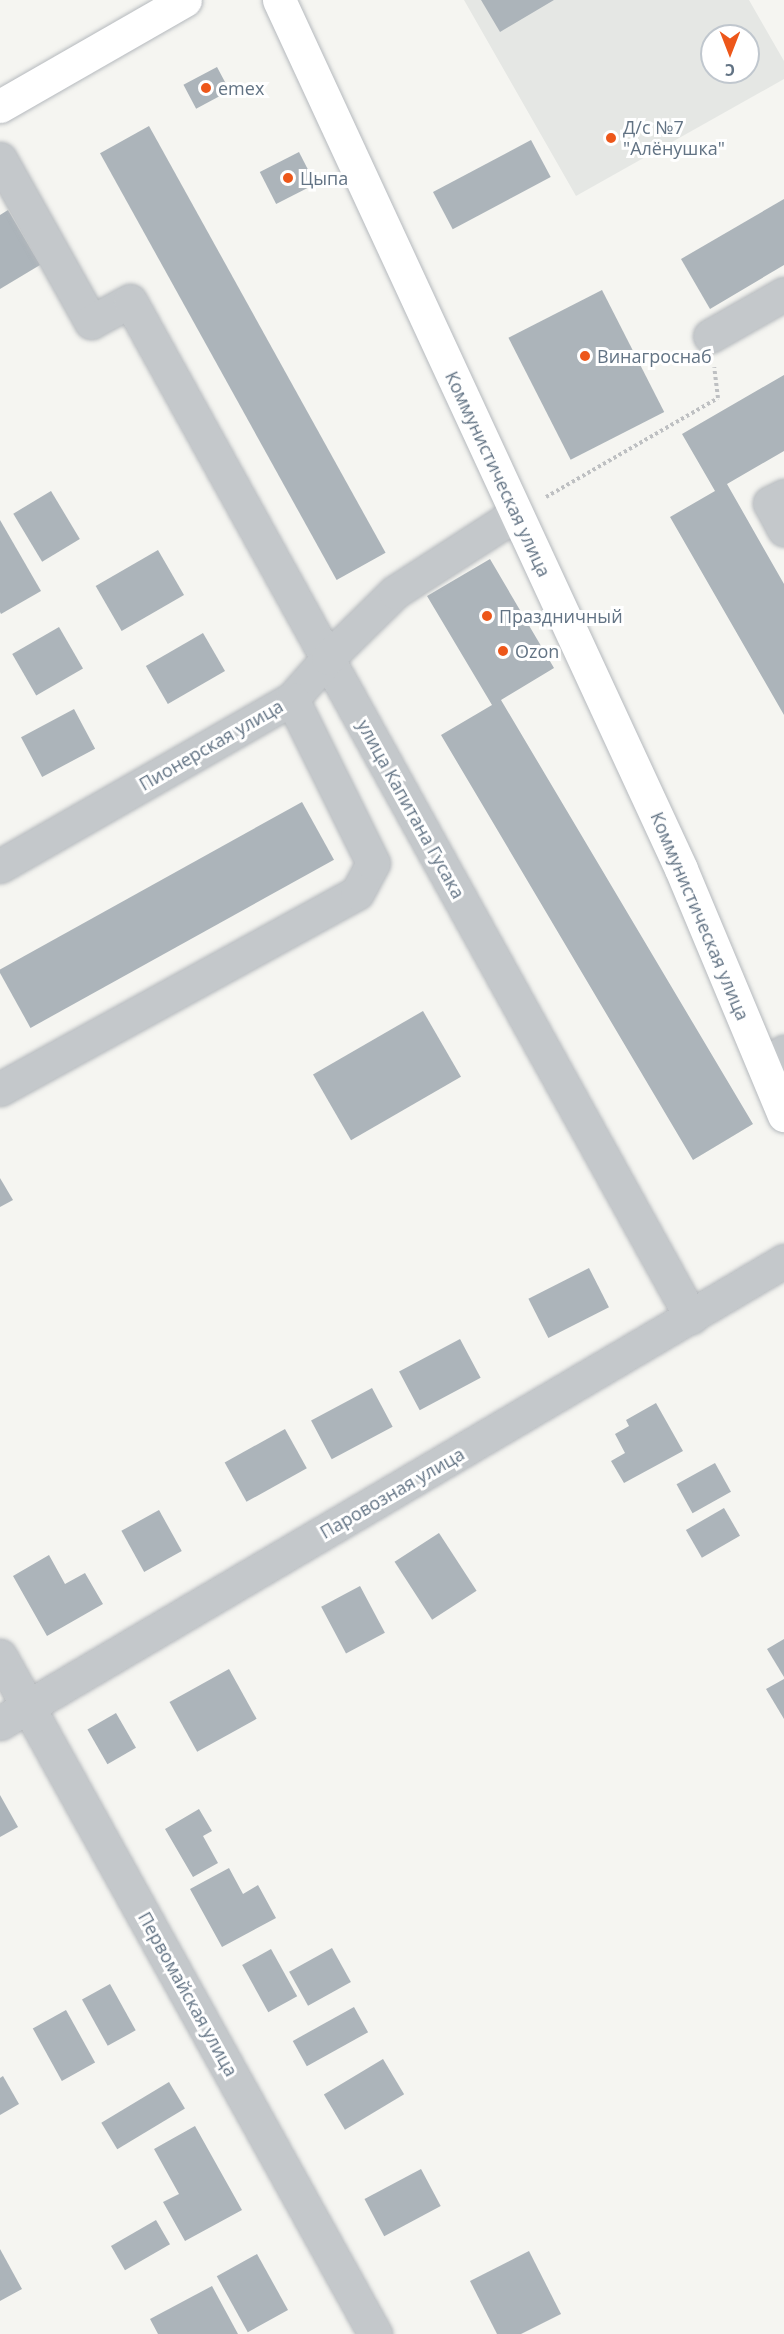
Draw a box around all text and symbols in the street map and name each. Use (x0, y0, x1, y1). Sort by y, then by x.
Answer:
north arrow (700, 24, 760, 84)
text: С (725, 59, 735, 81)
place label: emex (218, 77, 264, 99)
marker: emex (199, 81, 213, 95)
place label: Д/с №7 "Алёнушка" (623, 117, 725, 160)
marker: Д/с №7 "Алёнушка" (604, 131, 618, 145)
place label: Цыпа (300, 167, 348, 189)
marker: Цыпа (281, 171, 295, 185)
place label: Винагроснаб (597, 345, 712, 367)
marker: Винагроснаб (578, 349, 592, 363)
street label: Коммунистическая улица (441, 368, 555, 580)
place label: Праздничный (499, 605, 623, 627)
marker: Праздничный (480, 609, 494, 623)
place label: Ozon (515, 640, 559, 662)
marker: Ozon (496, 644, 510, 658)
street label: Пионерская улица (135, 695, 287, 795)
street label: улица Капитана Гусака (353, 716, 469, 902)
street label: Коммунистическая улица (646, 809, 754, 1023)
street label: Паровозная улица (316, 1443, 468, 1543)
street label: Первомайская улица (134, 1908, 242, 2080)

